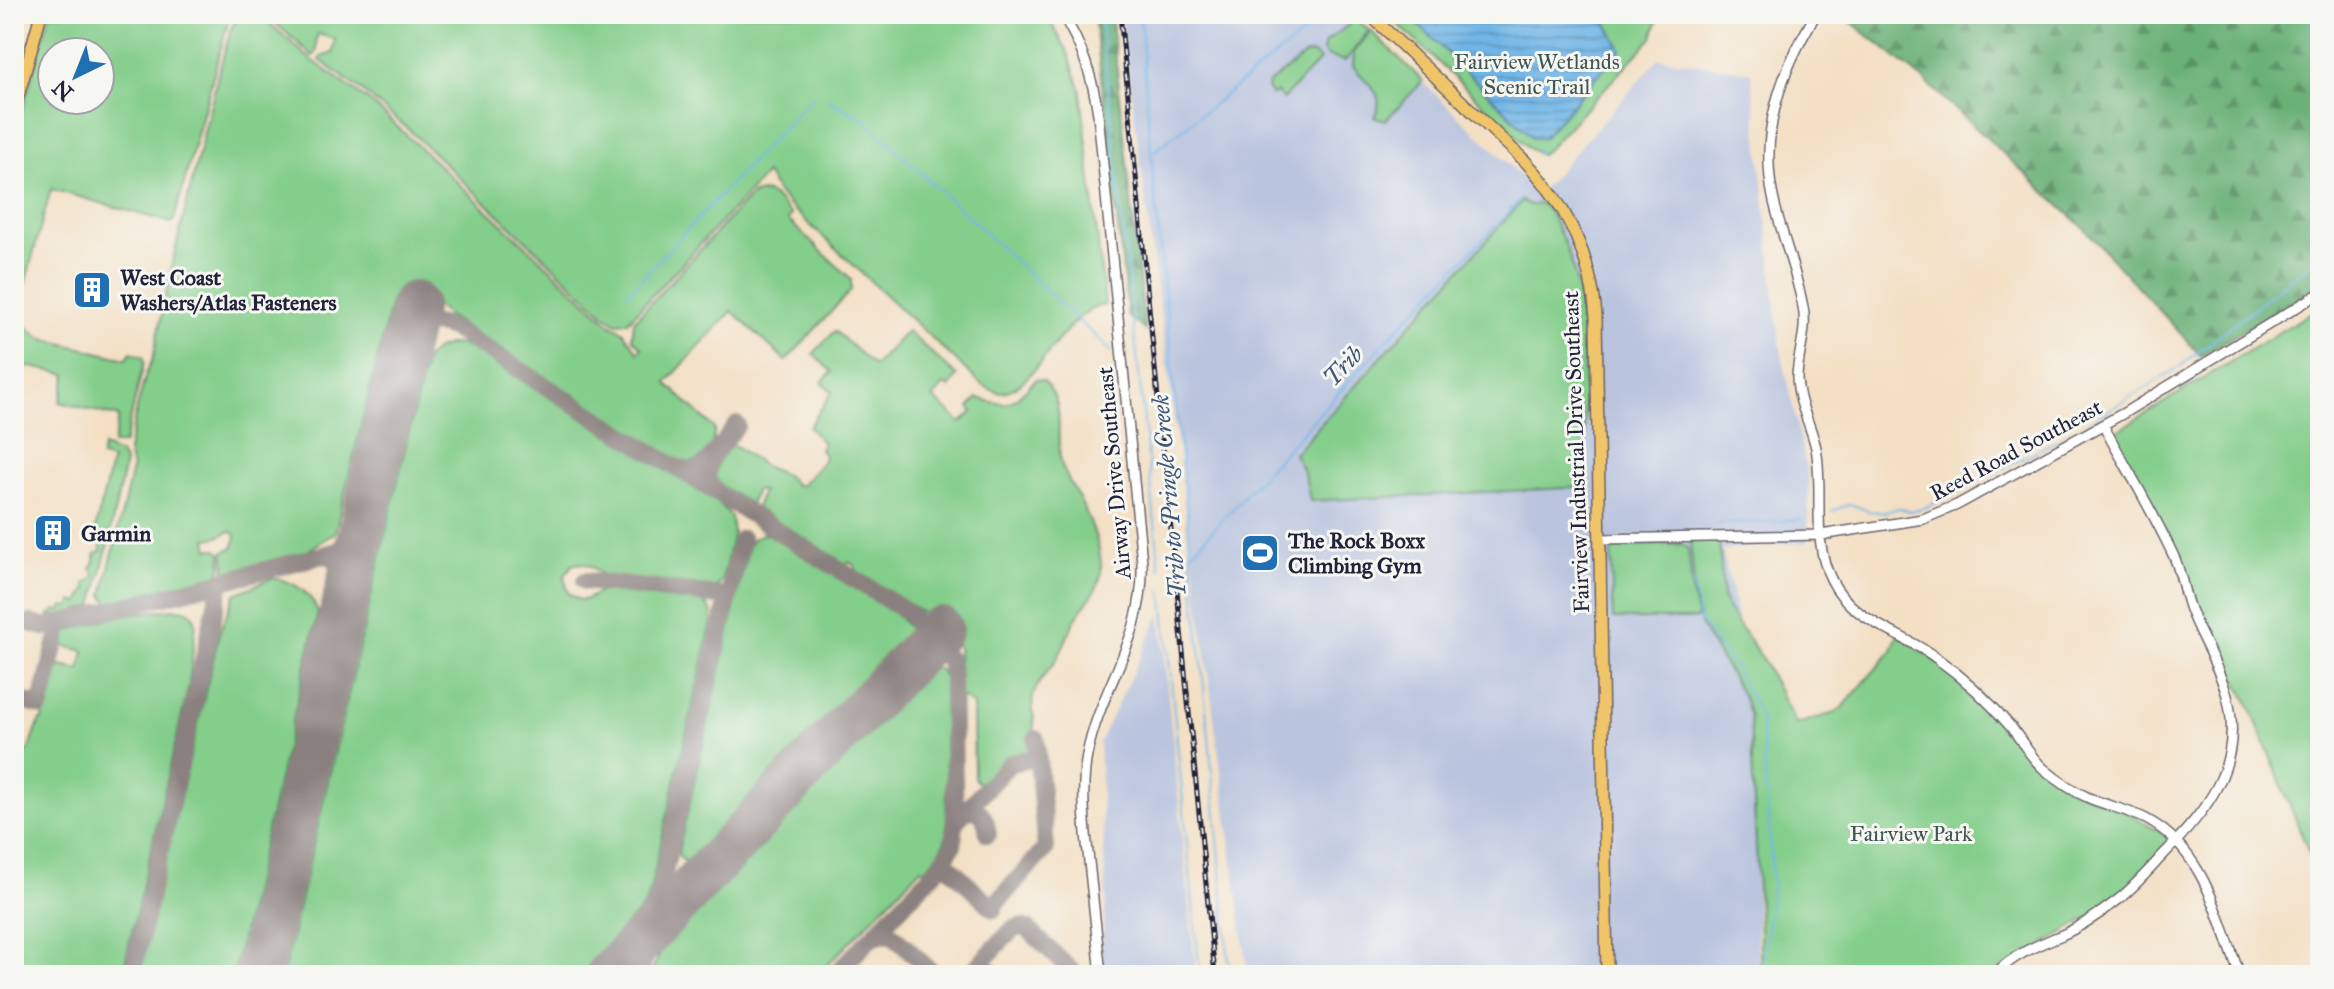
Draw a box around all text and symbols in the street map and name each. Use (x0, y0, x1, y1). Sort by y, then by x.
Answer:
north arrow (36, 36, 116, 116)
park label: Fairview Wetlands Scenic Trail (1454, 48, 1620, 100)
text: N (46, 74, 79, 107)
place label: West Coast Washers/Atlas Fasteners (120, 264, 337, 316)
building icon: West Coast Washers/Atlas Fasteners (71, 269, 113, 311)
street label: Fairview Industrial Drive Southeast (1557, 290, 1595, 614)
water label: Trib (1317, 339, 1370, 393)
street label: Airway Drive Southeast (1091, 365, 1137, 581)
water label: Trib to Pringle Creek (1145, 393, 1193, 599)
street label: Reed Road Southeast (1925, 393, 2107, 507)
building icon: Garmin (32, 512, 74, 554)
place label: Garmin (81, 520, 151, 547)
place label: The Rock Boxx Climbing Gym (1287, 527, 1425, 579)
sports icon: The Rock Boxx Climbing Gym (1239, 532, 1281, 574)
park label: Fairview Park (1850, 820, 1973, 847)

